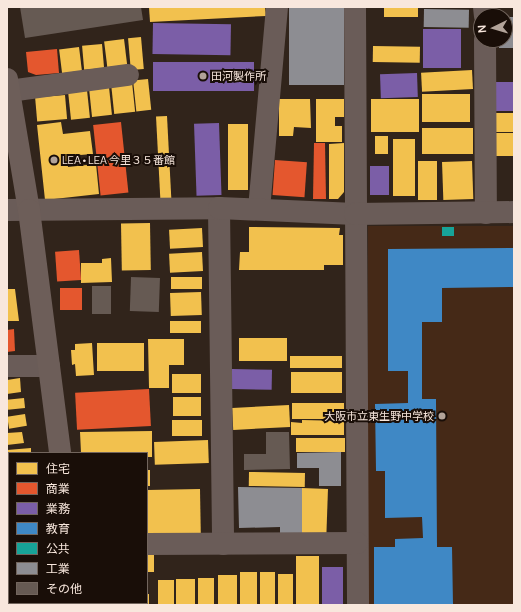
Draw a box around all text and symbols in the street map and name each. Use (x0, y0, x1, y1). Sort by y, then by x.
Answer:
north arrow (473, 8, 513, 48)
text: N (474, 24, 489, 34)
place label: 田河製作所 (211, 69, 266, 83)
marker: 田河製作所 (198, 71, 208, 81)
place label: LEA•LEA 今里３５番館 (62, 153, 175, 167)
marker: LEA•LEA 今里３５番館 (49, 155, 59, 165)
place label: 大阪市立東生野中学校 (324, 409, 434, 423)
marker: 大阪市立東生野中学校 (437, 411, 447, 421)
legend (8, 452, 148, 604)
text: 住宅 (46, 460, 70, 477)
text: 商業 (46, 480, 70, 497)
text: 業務 (46, 500, 70, 517)
text: 教育 (46, 520, 70, 537)
text: 公共 (46, 540, 70, 557)
text: 工業 (46, 560, 70, 577)
text: その他 (46, 580, 82, 597)

